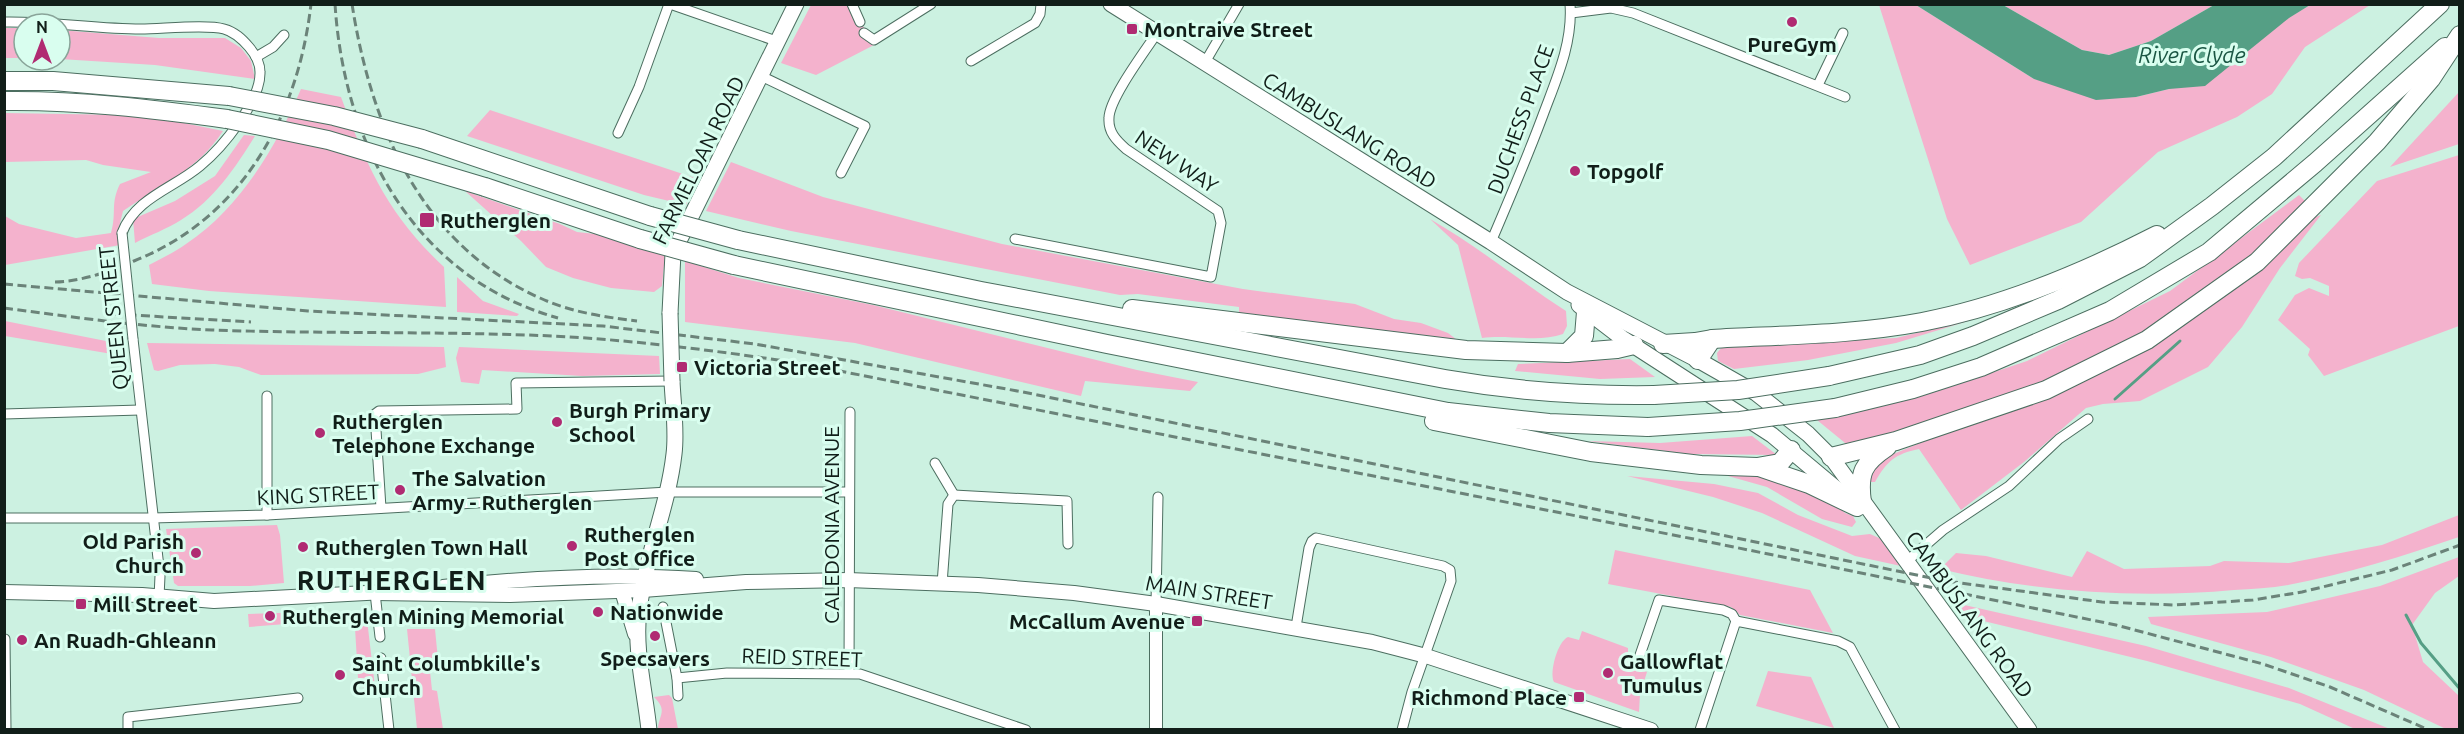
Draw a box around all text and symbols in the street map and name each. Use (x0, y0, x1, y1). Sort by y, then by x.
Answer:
north arrow (12, 12, 72, 72)
marker: PureGym (1785, 15, 1799, 29)
place label: Montraive Street (1144, 17, 1313, 41)
text: N (36, 18, 48, 36)
marker: Montraive Street (1125, 22, 1139, 36)
place label: PureGym (1747, 32, 1837, 56)
street label: DUCHESS PLACE (1482, 41, 1558, 197)
water label: River Clyde (2138, 42, 2246, 67)
street label: CAMBUSLANG ROAD (1259, 67, 1441, 193)
street label: FARMELOAN ROAD (647, 72, 749, 248)
street label: NEW WAY (1131, 125, 1223, 197)
place label: Topgolf (1587, 159, 1664, 183)
marker: Topgolf (1568, 164, 1582, 178)
place label: Rutherglen (440, 208, 551, 232)
marker: Rutherglen (418, 211, 436, 229)
street label: QUEEN STREET (93, 244, 133, 391)
place label: Victoria Street (694, 355, 840, 379)
marker: Victoria Street (675, 360, 689, 374)
place label: Burgh Primary School (569, 398, 711, 446)
place label: Rutherglen Telephone Exchange (332, 409, 535, 457)
marker: Burgh Primary School (550, 415, 564, 429)
marker: Rutherglen Telephone Exchange (313, 426, 327, 440)
street label: CALEDONIA AVENUE (819, 426, 843, 624)
place label: The Salvation Army - Rutherglen (412, 466, 592, 514)
street label: KING STREET (256, 479, 380, 509)
marker: The Salvation Army - Rutherglen (393, 483, 407, 497)
place label: Rutherglen Post Office (584, 522, 695, 570)
street label: CAMBUSLANG ROAD (1901, 526, 2039, 702)
place label: Old Parish Church (83, 529, 184, 577)
place label: Rutherglen Town Hall (315, 535, 528, 559)
marker: Rutherglen Post Office (565, 539, 579, 553)
marker: Rutherglen Town Hall (296, 540, 310, 554)
marker: Old Parish Church (189, 546, 203, 560)
district label: RUTHERGLEN (297, 565, 487, 595)
street label: MAIN STREET (1144, 570, 1274, 614)
place label: Mill Street (93, 592, 198, 616)
marker: Mill Street (74, 597, 88, 611)
place label: Nationwide (610, 600, 724, 624)
place label: Rutherglen Mining Memorial (282, 604, 564, 628)
marker: Nationwide (591, 605, 605, 619)
marker: Rutherglen Mining Memorial (263, 609, 277, 623)
place label: McCallum Avenue (1009, 609, 1185, 633)
marker: McCallum Avenue (1190, 614, 1204, 628)
place label: An Ruadh-Ghleann (34, 628, 217, 652)
marker: Specsavers (648, 629, 662, 643)
marker: An Ruadh-Ghleann (15, 633, 29, 647)
street label: REID STREET (741, 643, 863, 671)
place label: Specsavers (600, 646, 710, 670)
place label: Gallowflat Tumulus (1620, 649, 1723, 697)
place label: Saint Columbkille's Church (352, 651, 540, 699)
marker: Gallowflat Tumulus (1601, 666, 1615, 680)
marker: Saint Columbkille's Church (333, 668, 347, 682)
place label: Richmond Place (1411, 685, 1567, 709)
marker: Richmond Place (1572, 690, 1586, 704)

